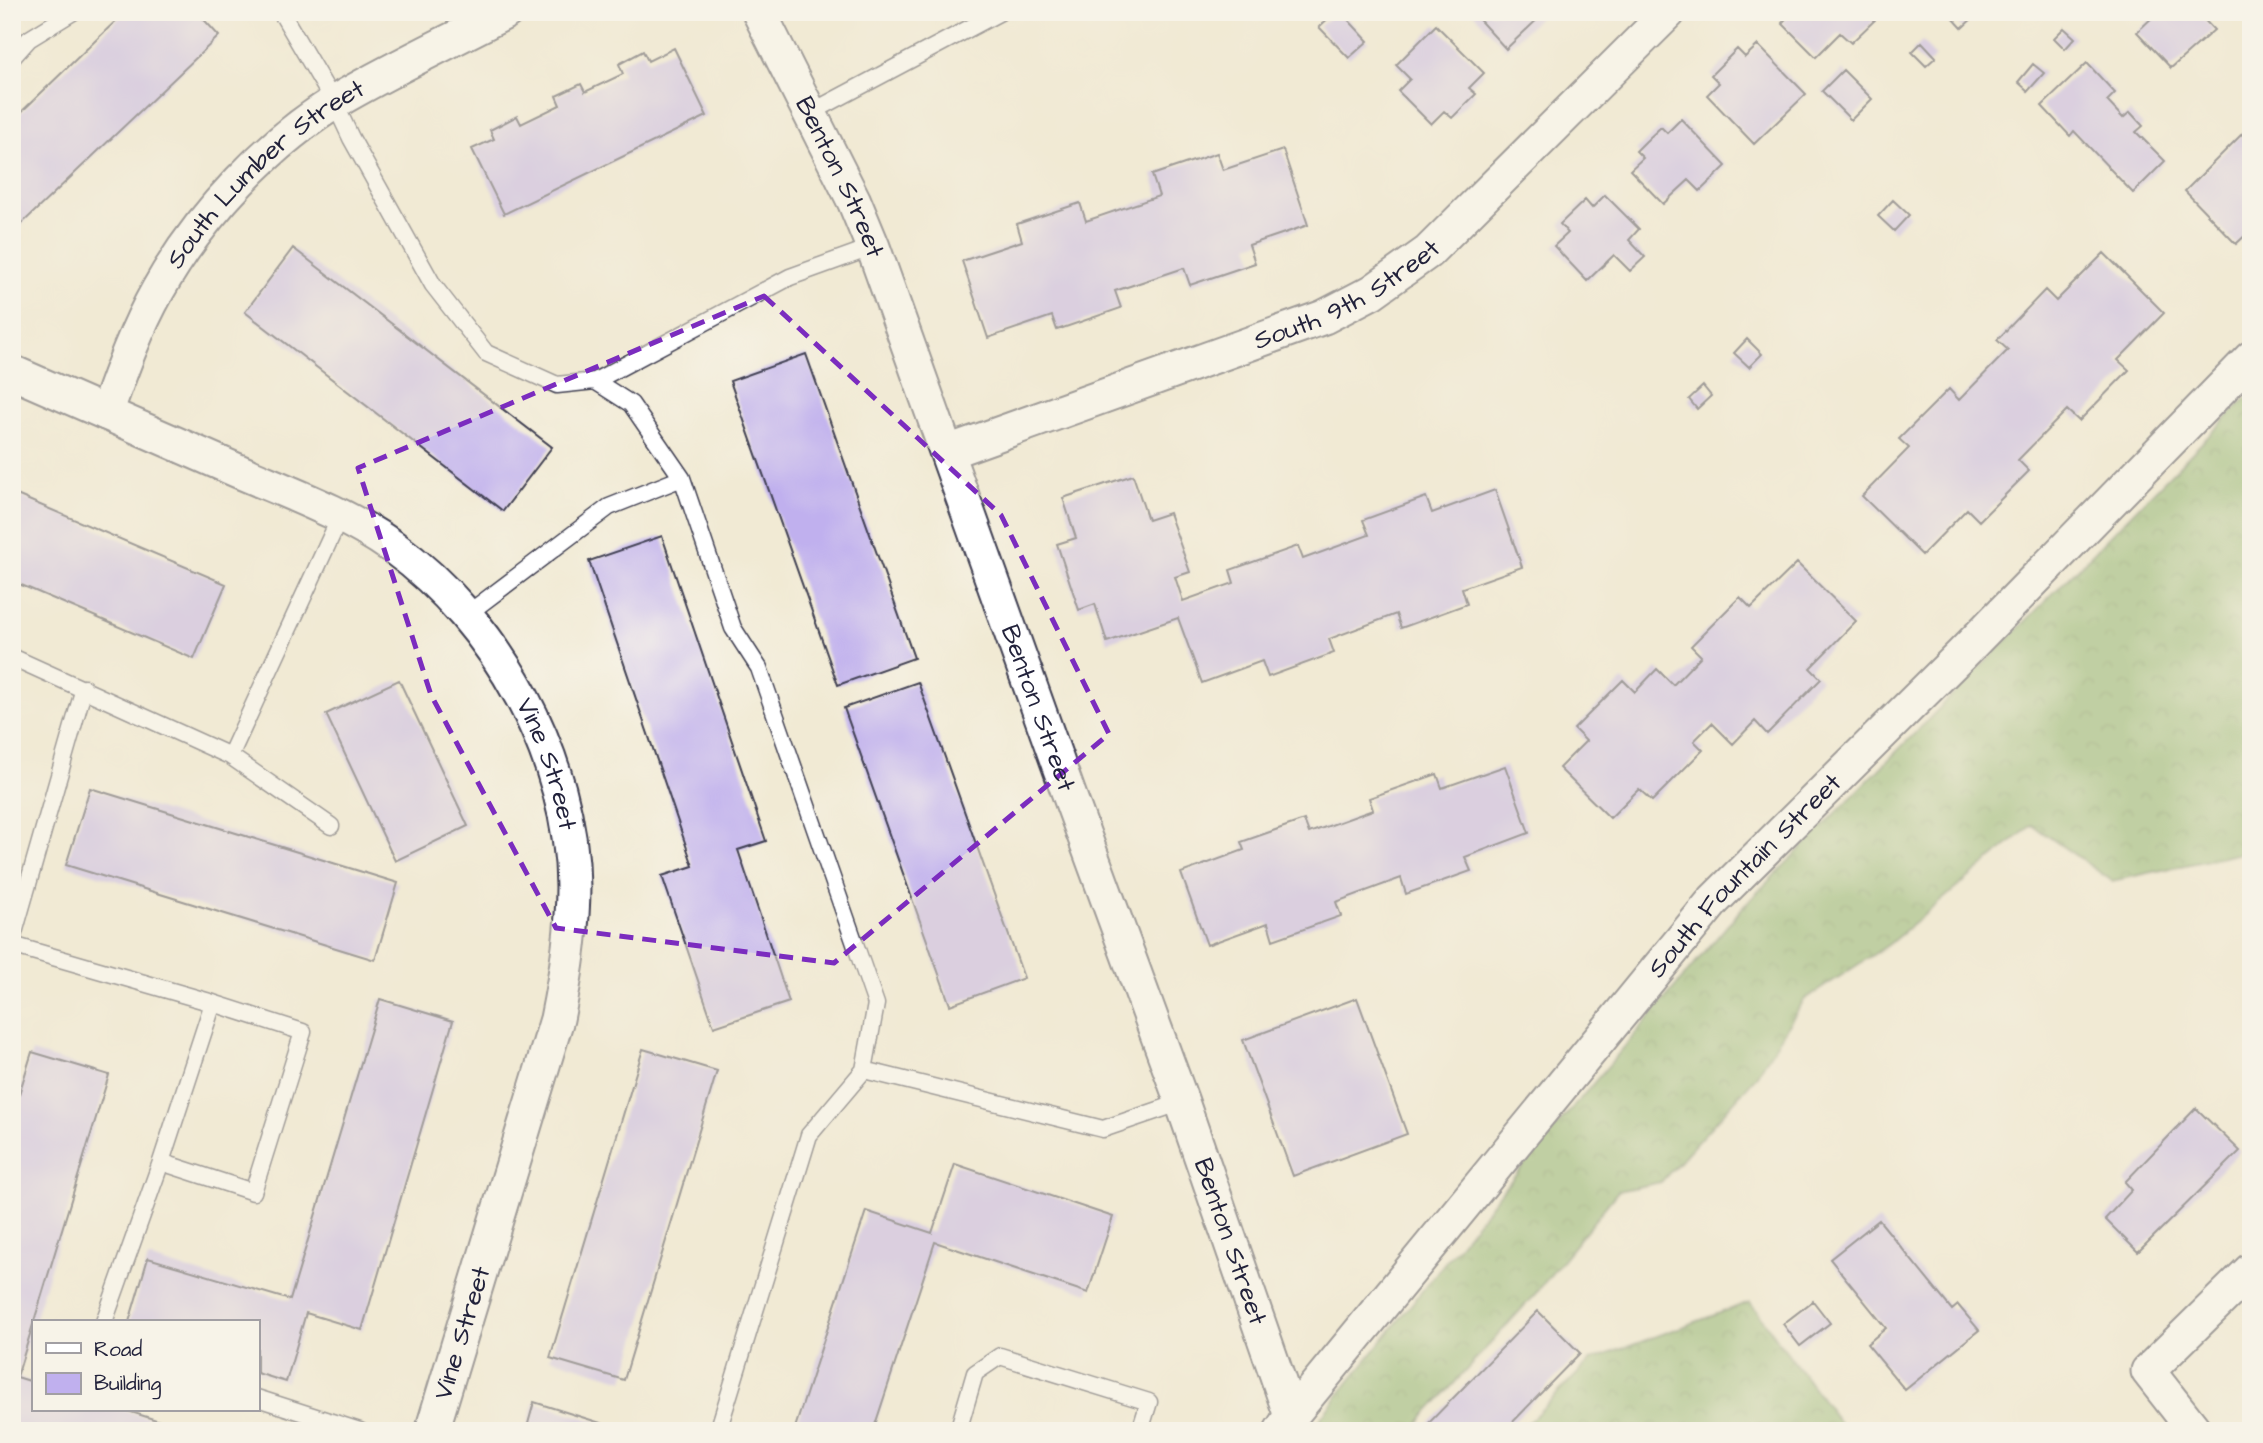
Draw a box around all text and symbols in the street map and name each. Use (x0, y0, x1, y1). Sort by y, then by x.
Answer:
street label: South Lumber Street (158, 70, 371, 276)
street label: Benton Street (786, 90, 893, 263)
street label: South 9th Street (1249, 231, 1449, 359)
street label: Benton Street (992, 620, 1085, 797)
street label: Vine Street (507, 691, 586, 833)
street label: South Fountain Street (1640, 765, 1850, 985)
street label: Benton Street (1185, 1153, 1276, 1330)
street label: Vine Street (425, 1261, 500, 1404)
legend (32, 1320, 259, 1412)
text: Road (94, 1335, 142, 1364)
text: Building (94, 1369, 162, 1400)

